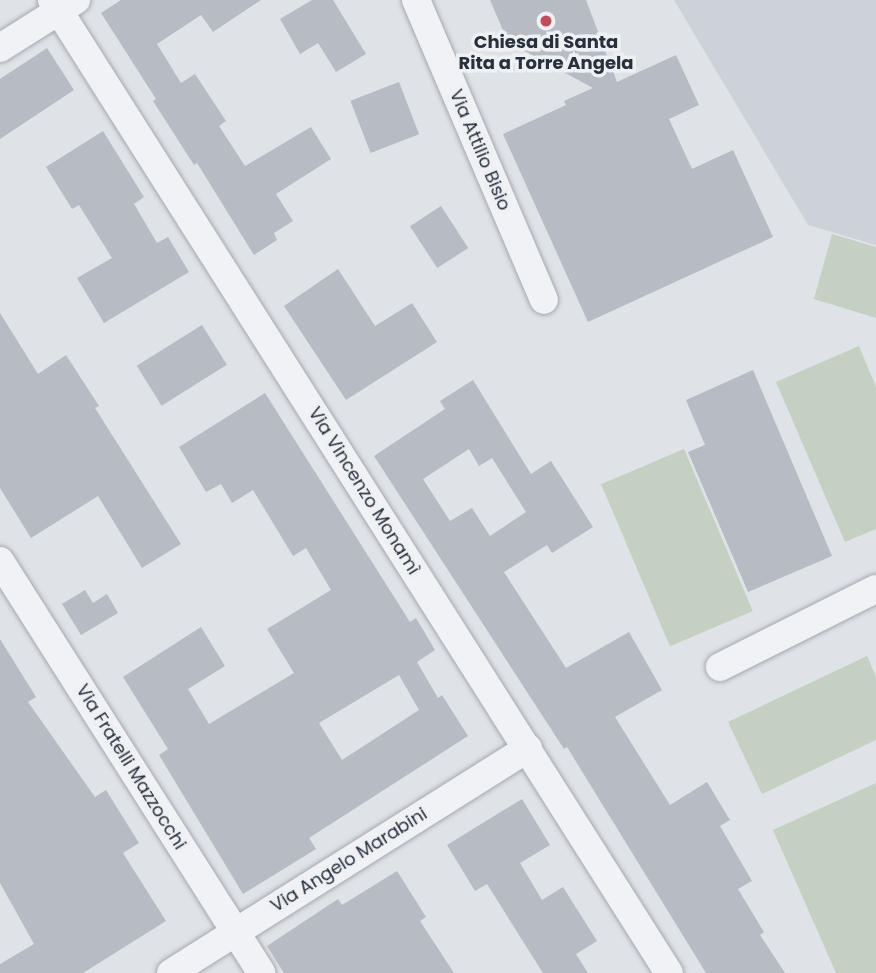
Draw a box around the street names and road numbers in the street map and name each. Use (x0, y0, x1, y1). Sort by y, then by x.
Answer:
street label: Via Attilio Bisio (445, 86, 515, 214)
street label: Via Vincenzo Monamì (304, 403, 424, 579)
street label: Via Fratelli Mazzocchi (71, 680, 191, 854)
street label: Via Angelo Marabini (267, 803, 431, 917)

